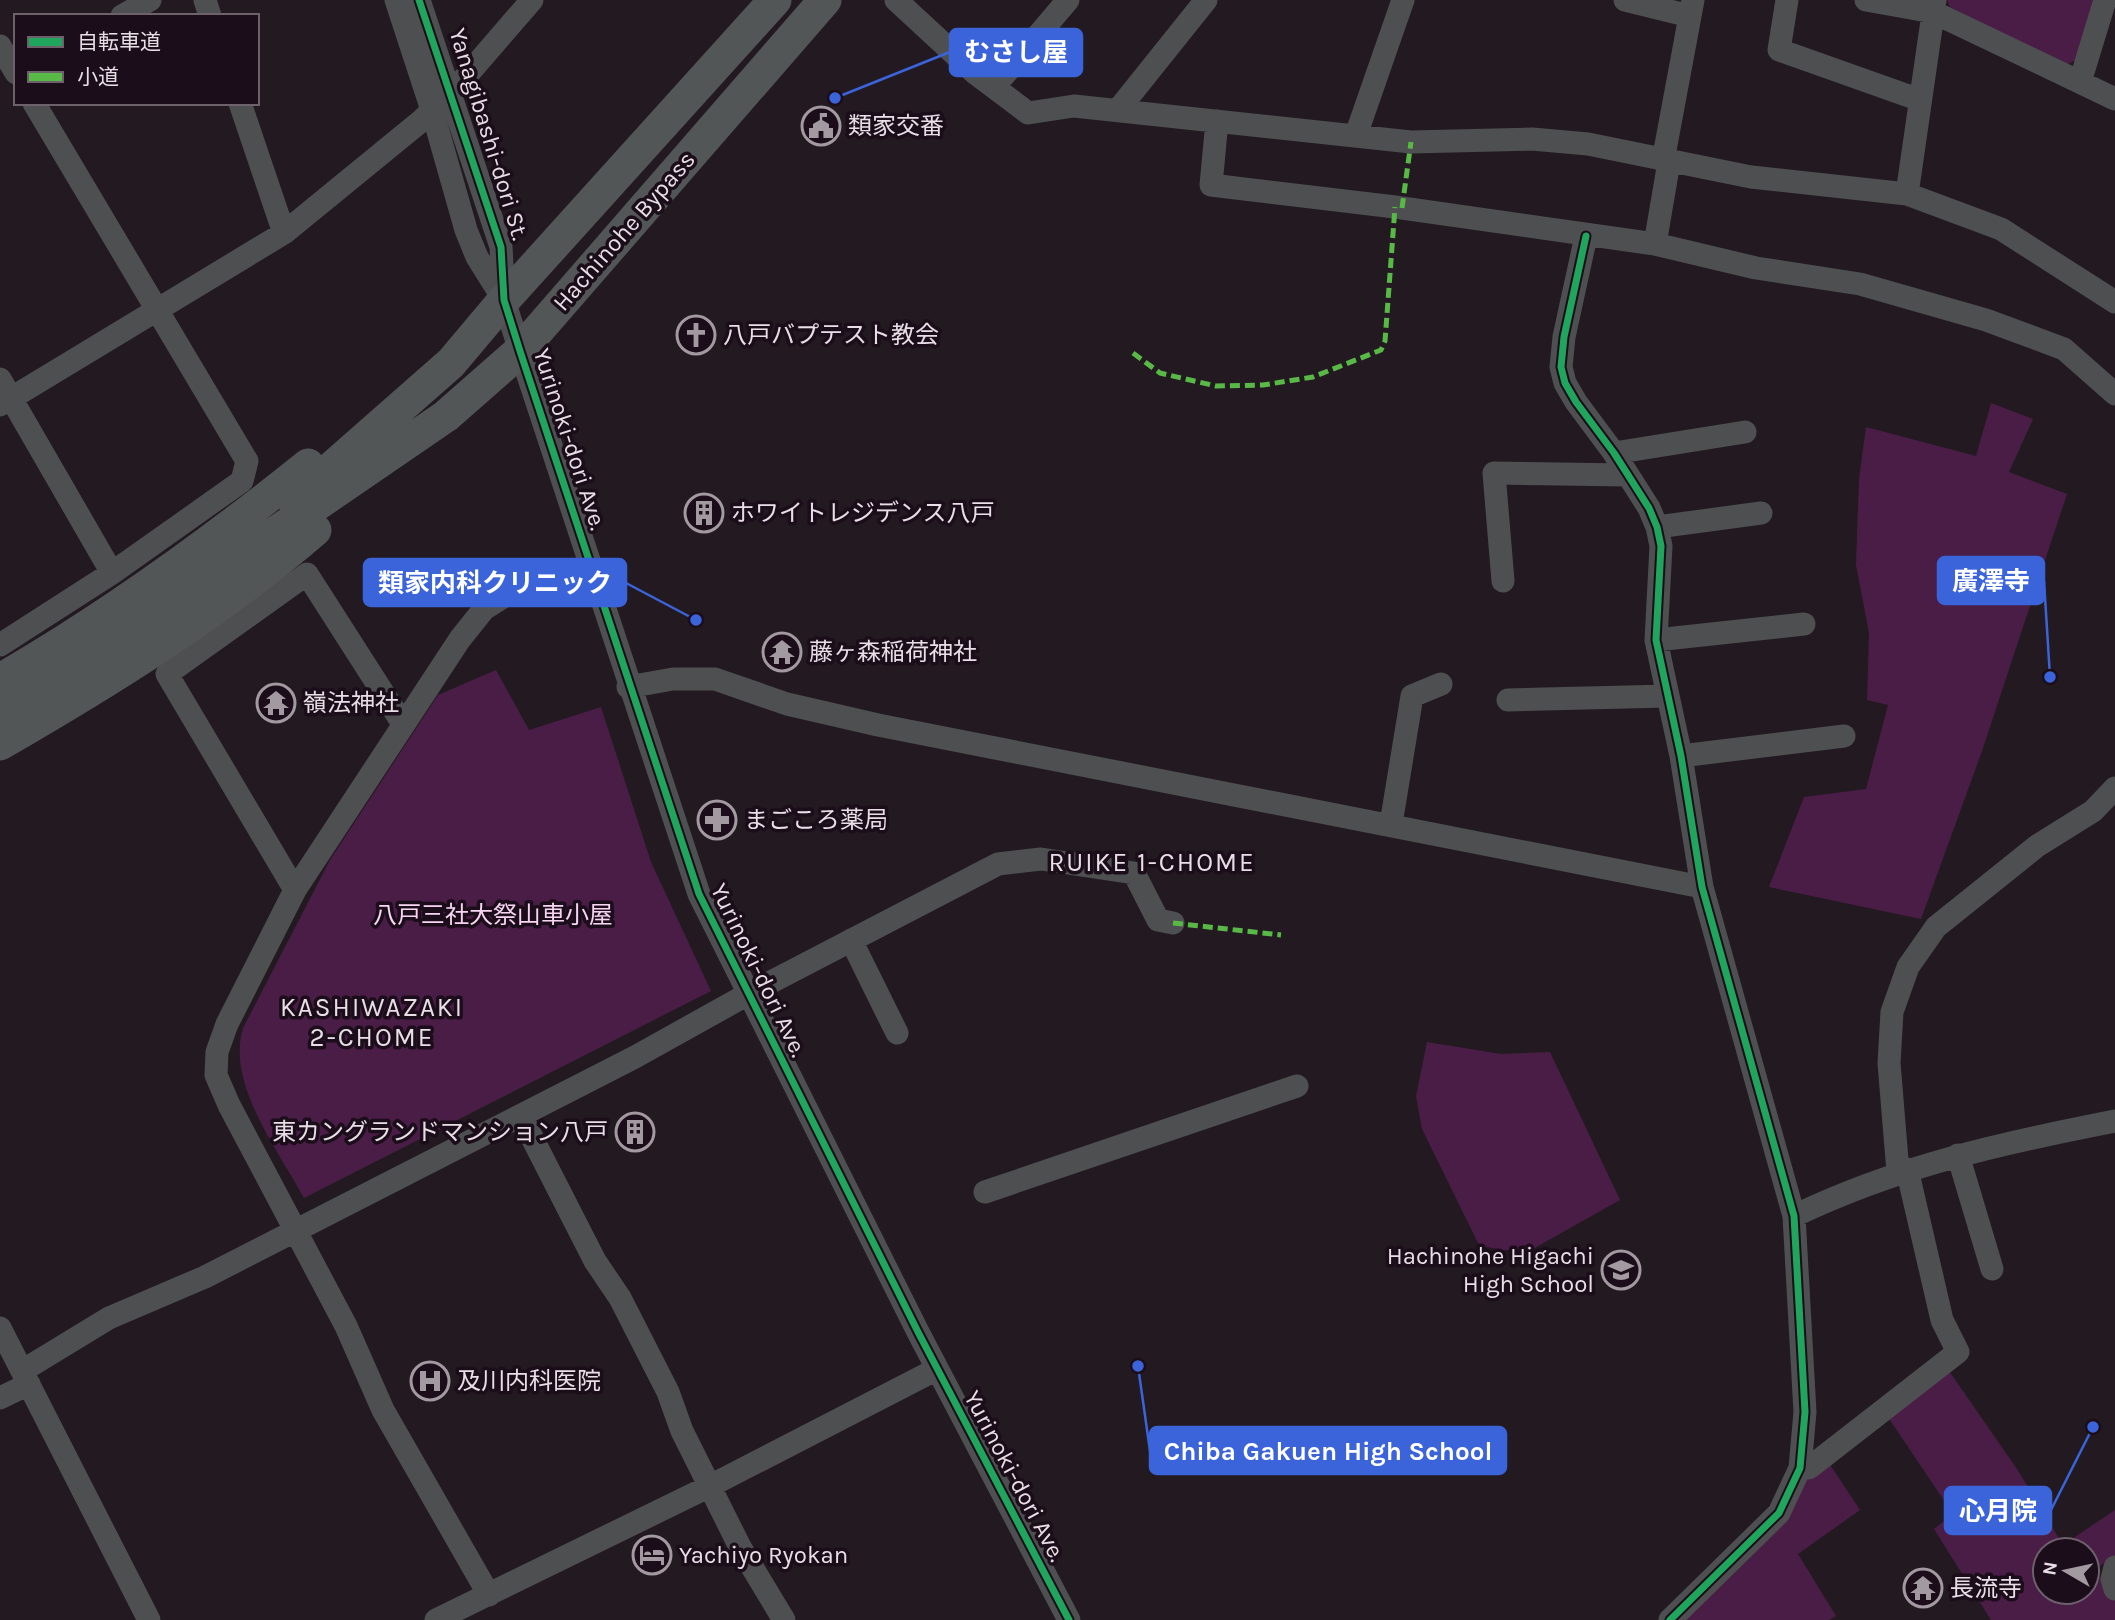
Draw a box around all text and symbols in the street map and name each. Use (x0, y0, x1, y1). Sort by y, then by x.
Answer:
legend (14, 14, 259, 105)
street label: Yanagibashi-dori St. (443, 25, 535, 243)
callout: むさし屋 (950, 29, 1082, 76)
text: 自転車道 (77, 30, 161, 54)
text: むさし屋 (964, 37, 1068, 68)
text: 小道 (77, 65, 119, 89)
public building icon: 類家交番 (800, 105, 842, 147)
place label: 類家交番 (848, 112, 944, 140)
street label: Hachinohe Bypass (547, 146, 701, 316)
church icon: 八戸バプテスト教会 (675, 314, 717, 356)
place label: 八戸バプテスト教会 (723, 321, 939, 349)
street label: Yurinoki-dori Ave. (527, 345, 613, 533)
building icon: ホワイトレジデンス八戸 (683, 492, 725, 534)
place label: ホワイトレジデンス八戸 (731, 499, 995, 527)
callout: 廣澤寺 (1938, 557, 2044, 604)
callout: 類家内科クリニック (364, 559, 626, 606)
text: 廣澤寺 (1952, 566, 2030, 597)
text: 類家内科クリニック (378, 568, 612, 599)
temple icon: 藤ヶ森稲荷神社 (761, 631, 803, 673)
place label: 藤ヶ森稲荷神社 (809, 638, 977, 666)
temple icon: 嶺法神社 (255, 682, 297, 724)
place label: 嶺法神社 (303, 689, 399, 717)
pharmacy icon: まごころ薬局 (696, 799, 738, 841)
place label: まごころ薬局 (744, 806, 888, 834)
district label: RUIKE 1-CHOME (1048, 847, 1256, 878)
street label: Yurinoki-dori Ave. (705, 879, 813, 1061)
park label: 八戸三社大祭山車小屋 (373, 901, 613, 929)
district label: KASHIWAZAKI 2-CHOME (280, 992, 464, 1053)
building icon: 東カングランドマンション八戸 (614, 1111, 656, 1153)
place label: 東カングランドマンション八戸 (272, 1118, 608, 1146)
place label: Hachinohe Higachi High School (1387, 1242, 1594, 1298)
school or university icon: Hachinohe Higachi High School (1600, 1249, 1642, 1291)
hospital icon: 及川内科医院 (409, 1360, 451, 1402)
place label: 及川内科医院 (457, 1367, 601, 1395)
street label: Yurinoki-dori Ave. (958, 1386, 1072, 1566)
callout: Chiba Gakuen High School (1150, 1427, 1506, 1474)
text: Chiba Gakuen High School (1164, 1436, 1492, 1467)
callout: 心月院 (1945, 1487, 2051, 1534)
text: 心月院 (1959, 1496, 2037, 1527)
hotel icon: Yachiyo Ryokan (631, 1534, 673, 1576)
north arrow (2031, 1536, 2101, 1606)
place label: Yachiyo Ryokan (679, 1541, 848, 1569)
text: N (2038, 1560, 2062, 1577)
temple icon: 長流寺 (1902, 1567, 1944, 1609)
place label: 長流寺 (1950, 1574, 2022, 1602)

